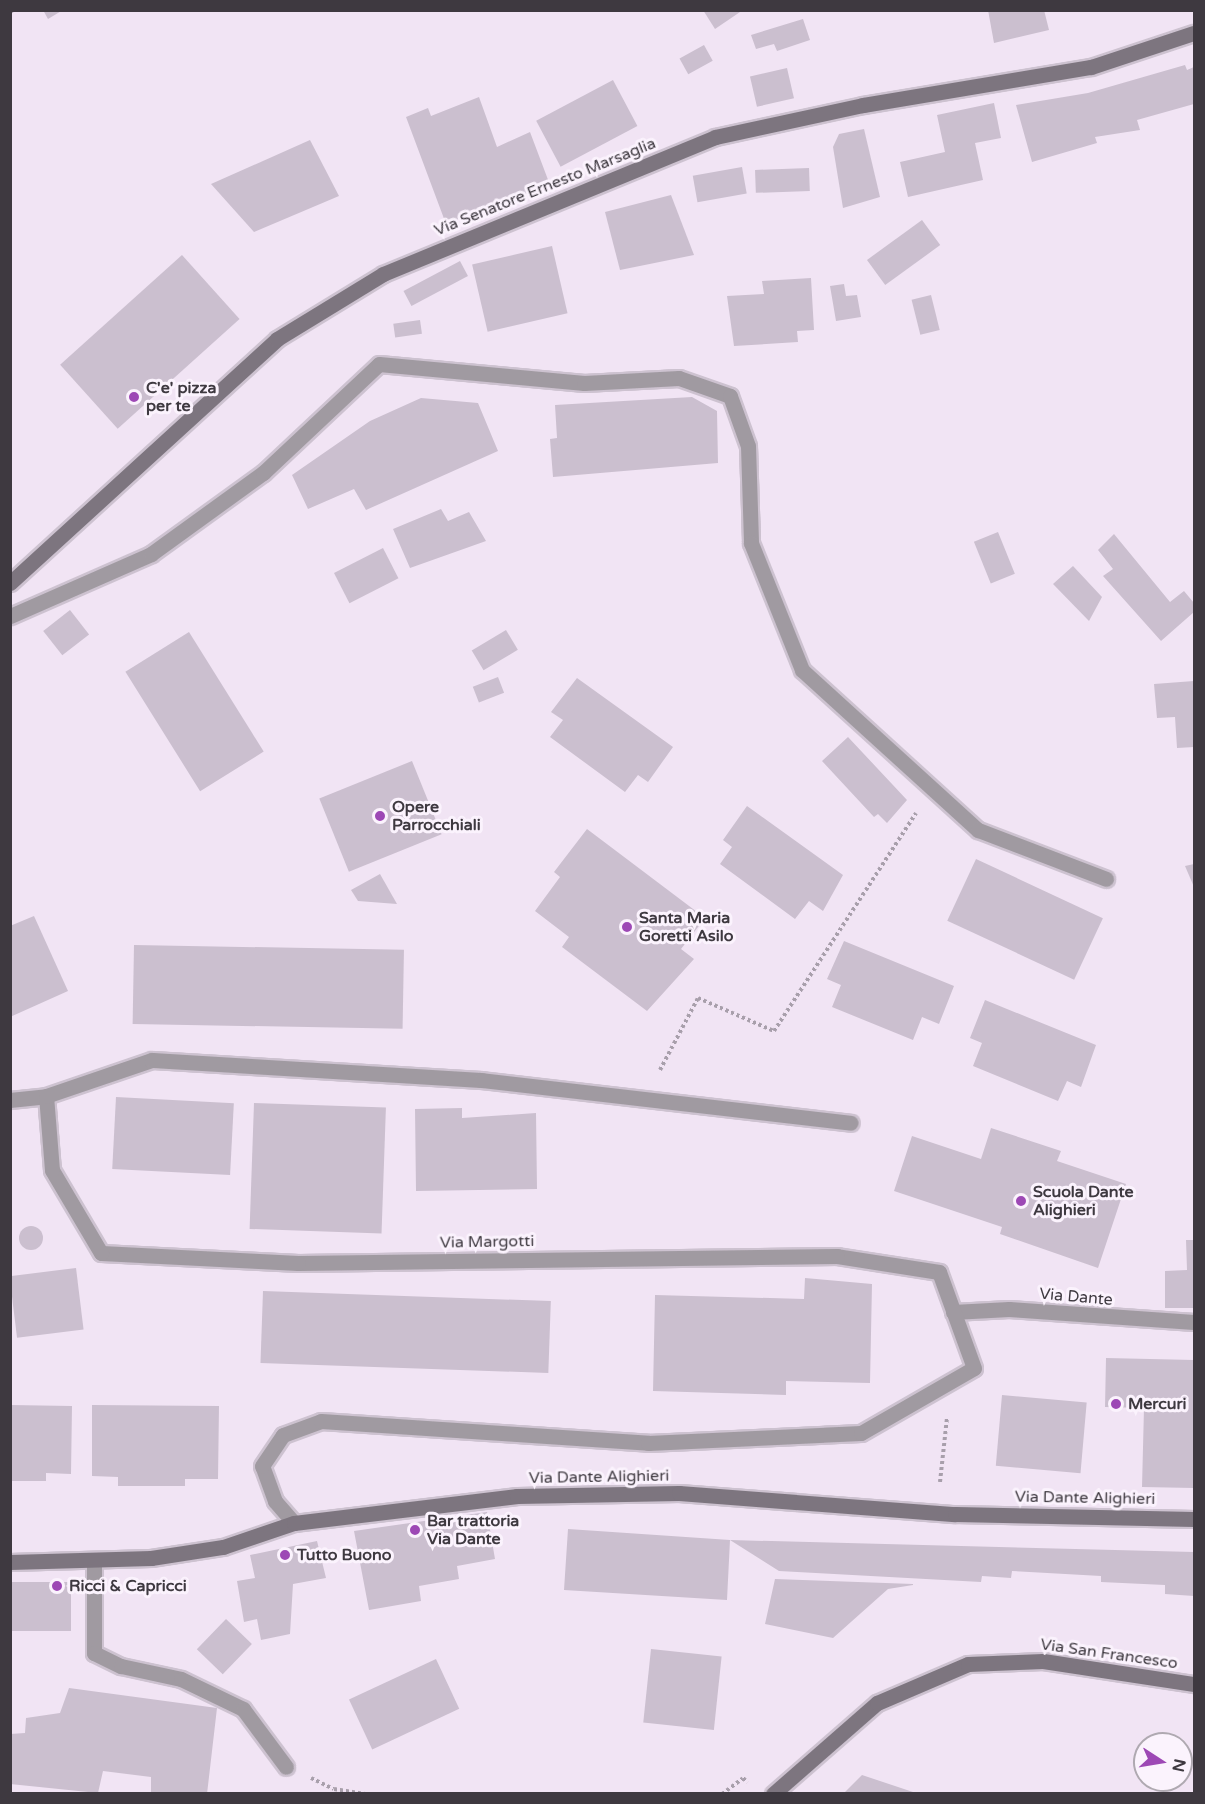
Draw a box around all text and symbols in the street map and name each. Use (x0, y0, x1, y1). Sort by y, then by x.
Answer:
street label: Via Senatore Ernesto Marsaglia (431, 134, 659, 240)
place label: C'e' pizza per te (146, 378, 216, 416)
marker: C'e' pizza per te (127, 390, 141, 404)
place label: Opere Parrocchiali (392, 797, 481, 835)
marker: Opere Parrocchiali (373, 809, 387, 823)
place label: Santa Maria Goretti Asilo (639, 908, 733, 946)
marker: Santa Maria Goretti Asilo (620, 920, 634, 934)
place label: Scuola Dante Alighieri (1033, 1182, 1133, 1220)
marker: Scuola Dante Alighieri (1014, 1194, 1028, 1208)
street label: Via Margotti (440, 1232, 534, 1252)
street label: Via Dante (1039, 1284, 1113, 1310)
place label: Mercuri (1128, 1394, 1187, 1414)
marker: Mercuri (1109, 1397, 1123, 1411)
street label: Via Dante Alighieri (529, 1466, 669, 1488)
street label: Via Dante Alighieri (1015, 1487, 1155, 1509)
place label: Bar trattoria Via Dante (427, 1511, 519, 1549)
marker: Bar trattoria Via Dante (408, 1523, 422, 1537)
place label: Tutto Buono (297, 1545, 391, 1565)
marker: Tutto Buono (278, 1548, 292, 1562)
place label: Ricci & Capricci (69, 1576, 187, 1596)
marker: Ricci & Capricci (50, 1579, 64, 1593)
street label: Via San Francesco (1039, 1635, 1179, 1673)
north arrow (1133, 1732, 1193, 1792)
text: N (1168, 1757, 1190, 1774)

